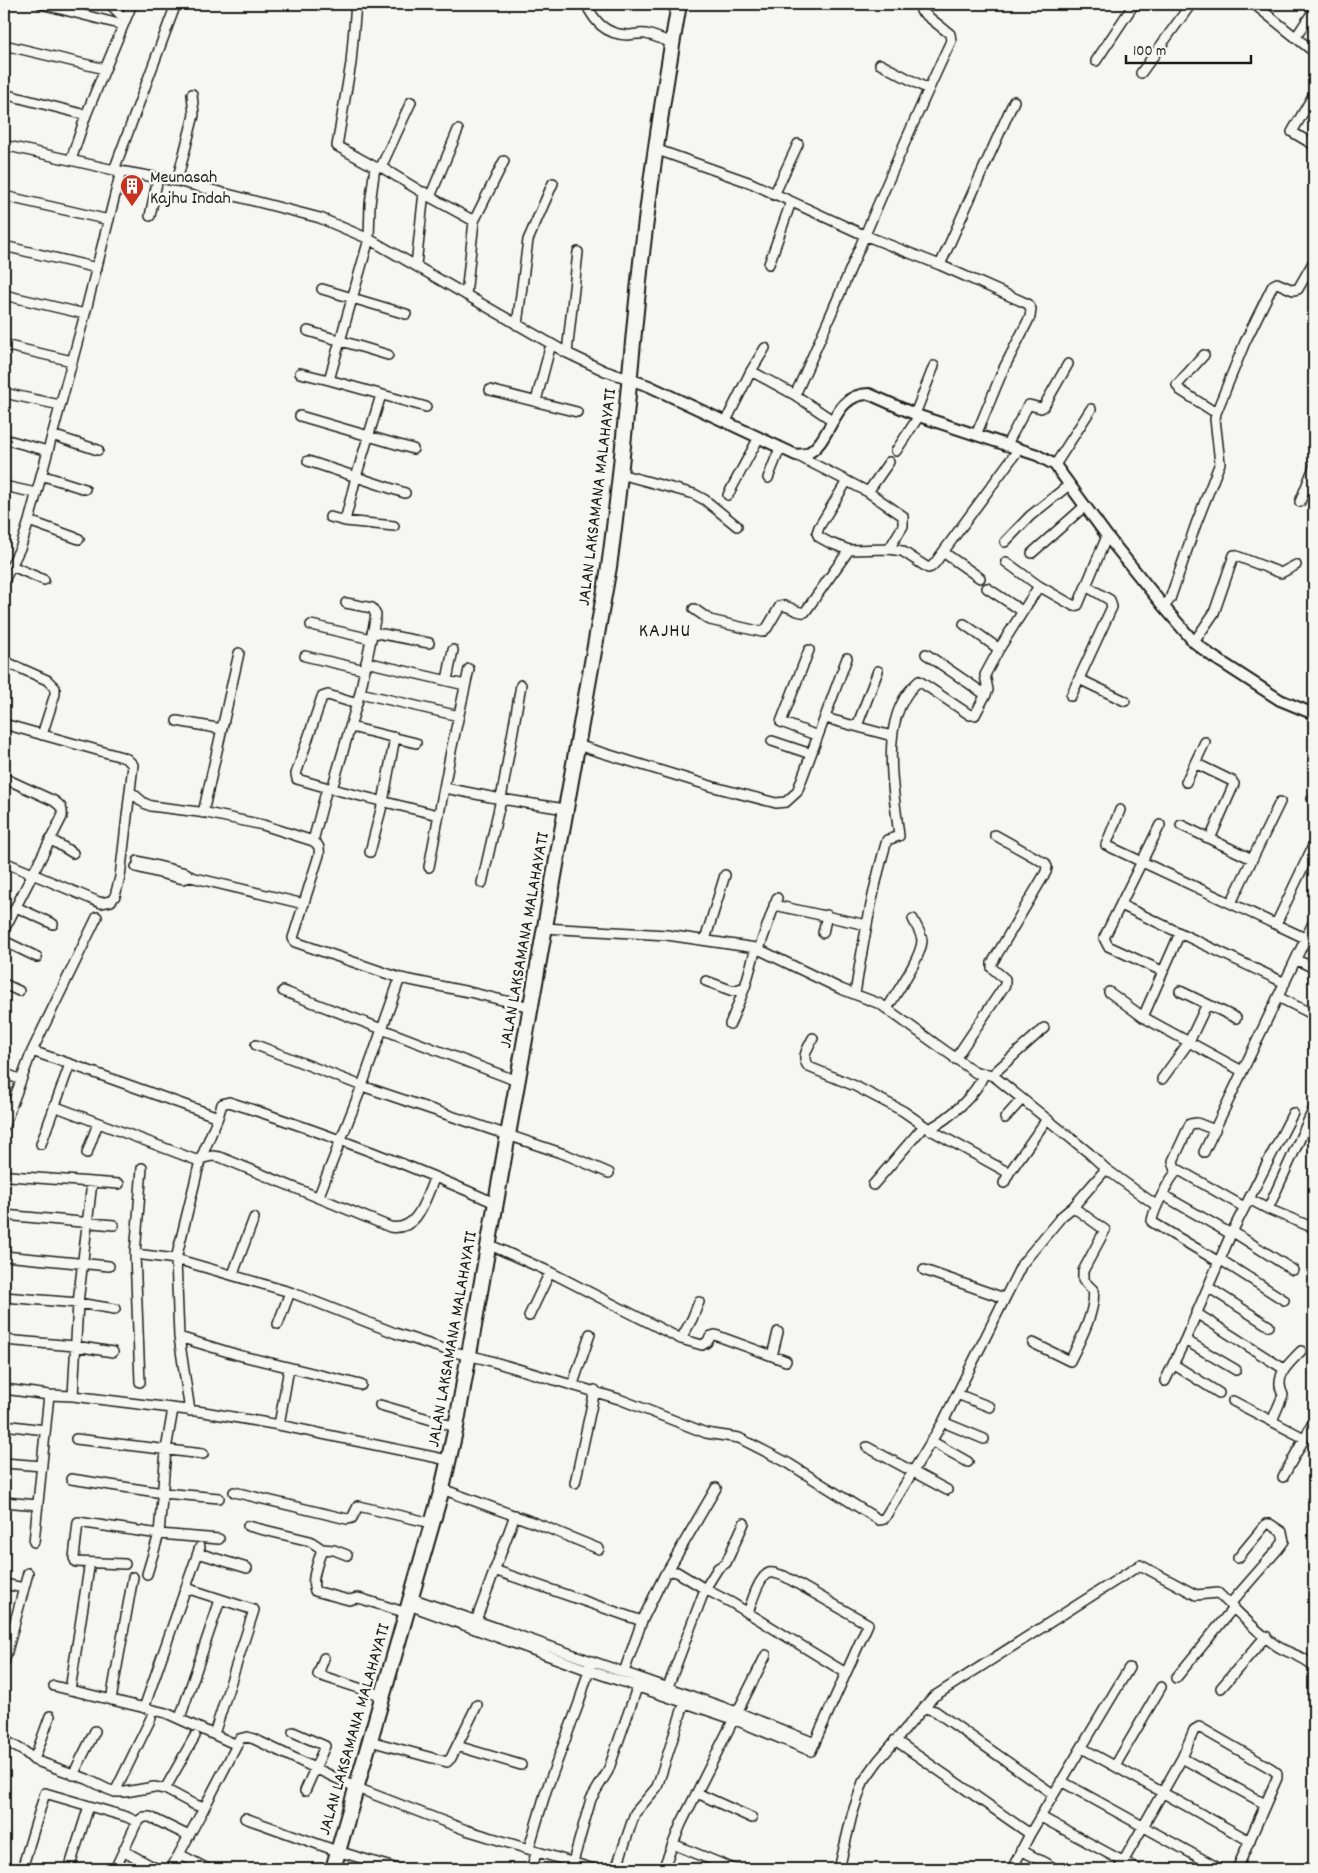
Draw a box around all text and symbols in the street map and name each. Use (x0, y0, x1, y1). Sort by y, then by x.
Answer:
scale bar (1126, 32, 1250, 64)
text: 100 m (1133, 41, 1166, 63)
place label: Meunasah Kajhu Indah (150, 166, 231, 212)
building icon: Meunasah Kajhu Indah (119, 173, 145, 207)
street label: JALAN LAKSAMANA MALAHAYATI (573, 387, 624, 607)
district label: KAJHU (639, 618, 691, 646)
street label: JALAN LAKSAMANA MALAHAYATI (494, 830, 557, 1050)
street label: JALAN LAKSAMANA MALAHAYATI (422, 1229, 485, 1449)
street label: JALAN LAKSAMANA MALAHAYATI (313, 1621, 398, 1838)

